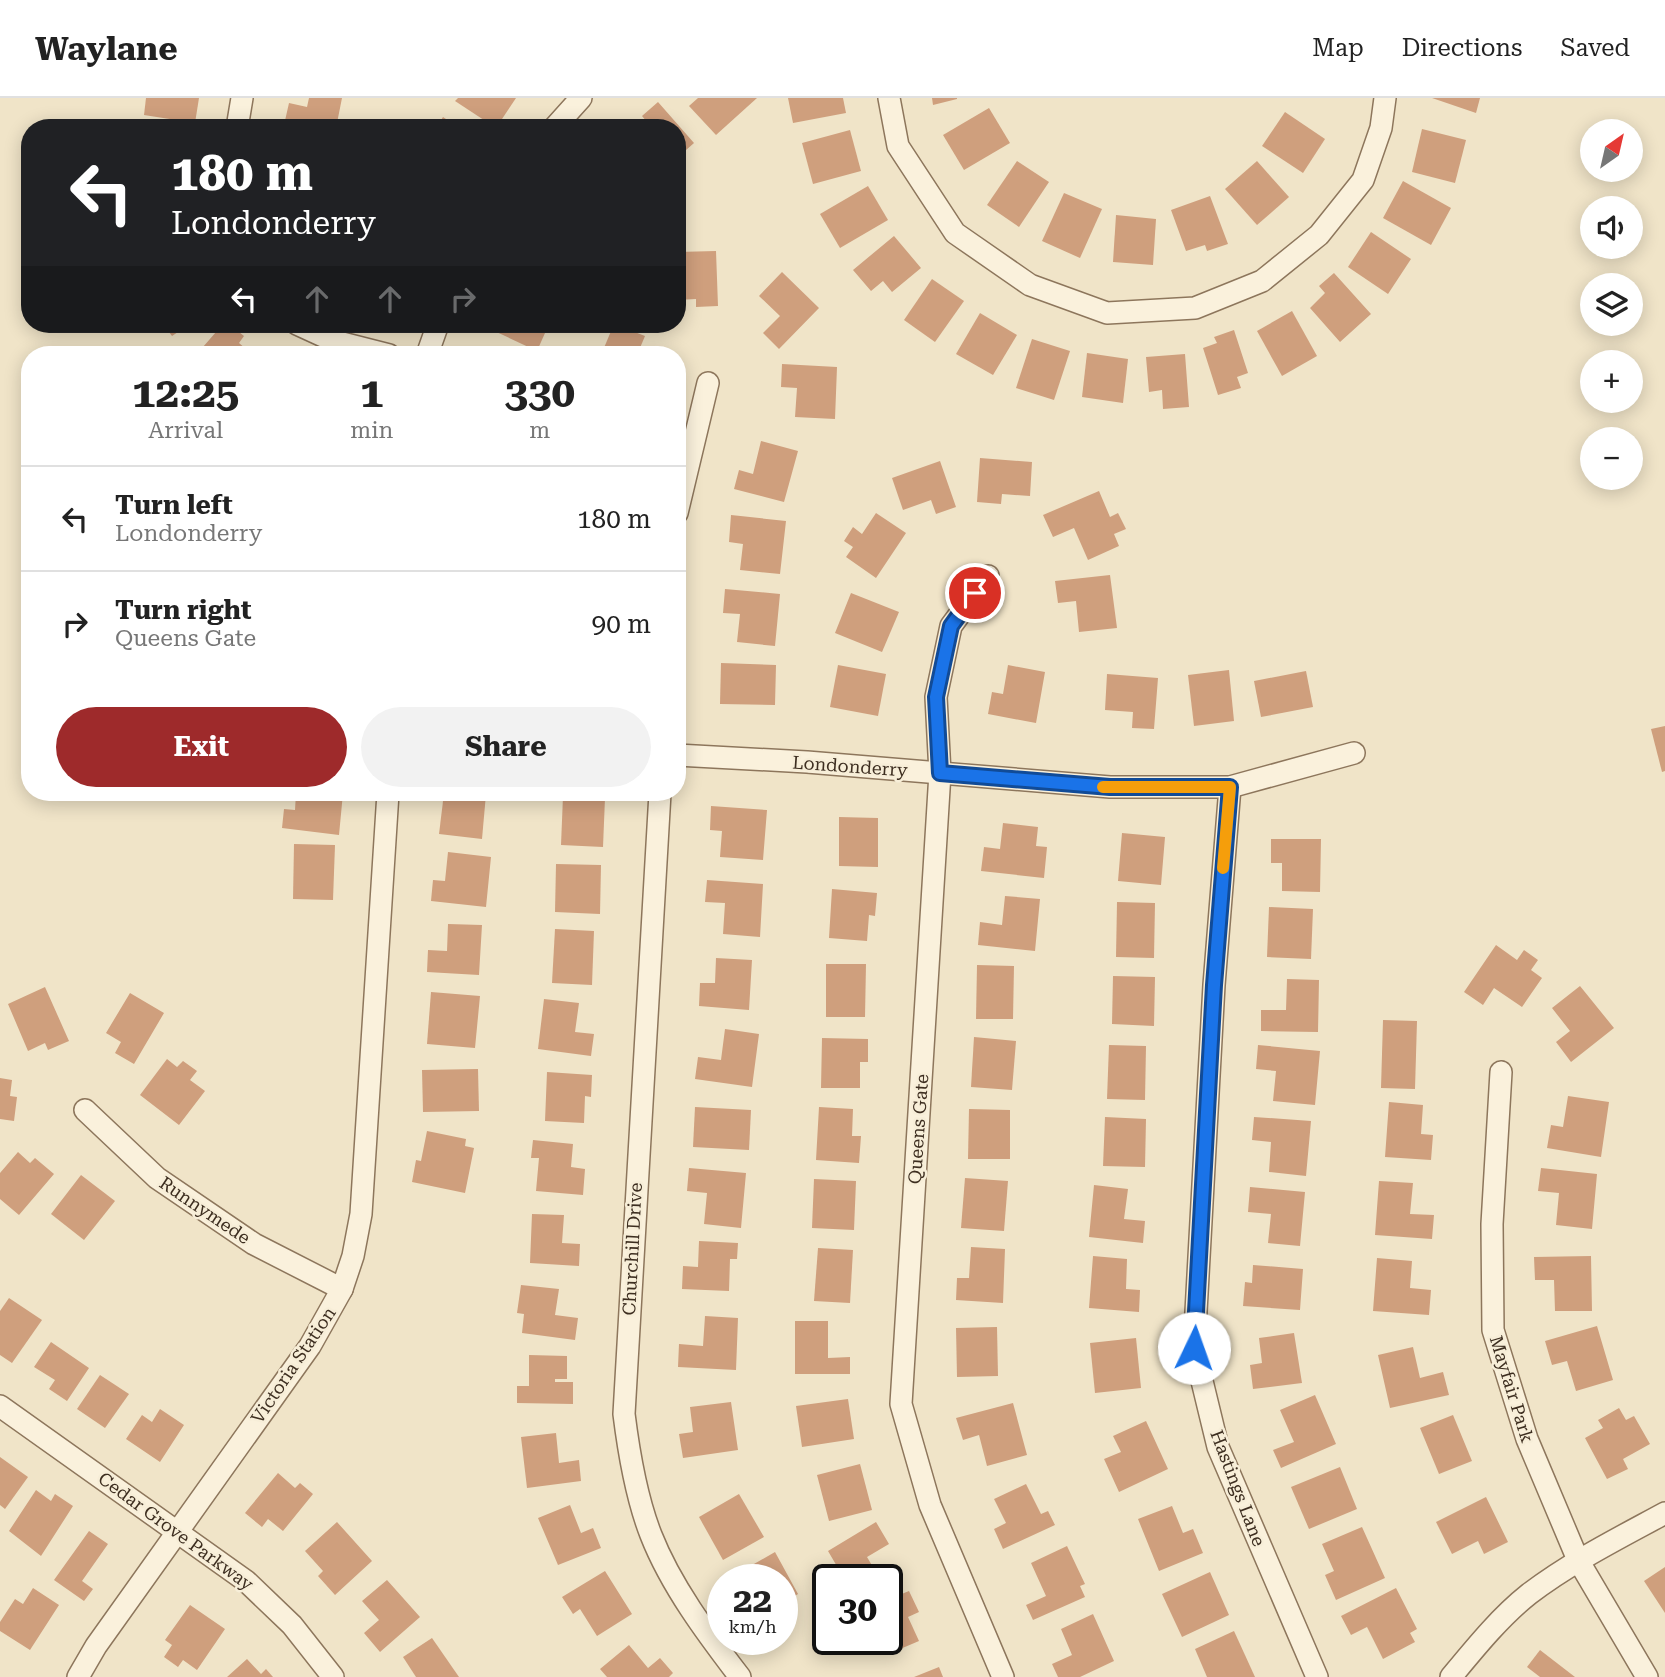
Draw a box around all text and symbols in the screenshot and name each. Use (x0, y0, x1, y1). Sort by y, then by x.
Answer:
text: Waylane (35, 29, 178, 68)
text: Map (1312, 34, 1364, 62)
text: Directions (1402, 34, 1522, 62)
text: Saved (1560, 34, 1630, 62)
north arrow (1580, 119, 1643, 182)
map controls (1580, 119, 1643, 490)
text: 180 m (171, 145, 313, 202)
icon: left (56, 147, 147, 238)
button: sound (1580, 196, 1643, 259)
text: Londonderry (171, 204, 376, 242)
button: layers (1580, 273, 1643, 336)
icon: left (225, 280, 263, 318)
icon: ahead (298, 280, 336, 318)
icon: ahead (371, 280, 409, 318)
icon: right (444, 280, 482, 318)
button: + (1580, 350, 1643, 413)
text: 12:25 (132, 368, 239, 417)
text: 1 (360, 368, 384, 417)
text: 330 (504, 368, 575, 417)
text: Arrival (148, 417, 223, 444)
text: min (350, 417, 393, 444)
text: m (529, 417, 550, 444)
button: − (1580, 427, 1643, 490)
text: Turn left (115, 490, 233, 520)
icon: left (56, 500, 94, 538)
text: 180 m (577, 504, 651, 534)
text: Londonderry (115, 520, 262, 547)
pin (945, 563, 1005, 623)
icon: arrive (956, 574, 994, 612)
text: Turn right (115, 595, 251, 625)
icon: right (56, 605, 94, 643)
text: 90 m (592, 609, 651, 639)
text: Queens Gate (115, 625, 256, 652)
button: Exit (56, 707, 347, 787)
button: Share (361, 707, 651, 787)
street label: Londonderry (792, 752, 909, 781)
street label: Queens Gate (904, 1073, 932, 1185)
street label: Runnymede (156, 1172, 254, 1248)
street label: Churchill Drive (618, 1182, 646, 1316)
street label: Victoria Station (246, 1302, 340, 1427)
position arrow (1157, 1311, 1231, 1385)
street label: Mayfair Park (1486, 1333, 1538, 1445)
street label: Hastings Lane (1206, 1427, 1270, 1549)
street label: Cedar Grove Parkway (94, 1468, 258, 1595)
speed limit sign: 30 (812, 1564, 903, 1655)
text: 22 (733, 1580, 772, 1621)
text: km/h (728, 1616, 777, 1637)

